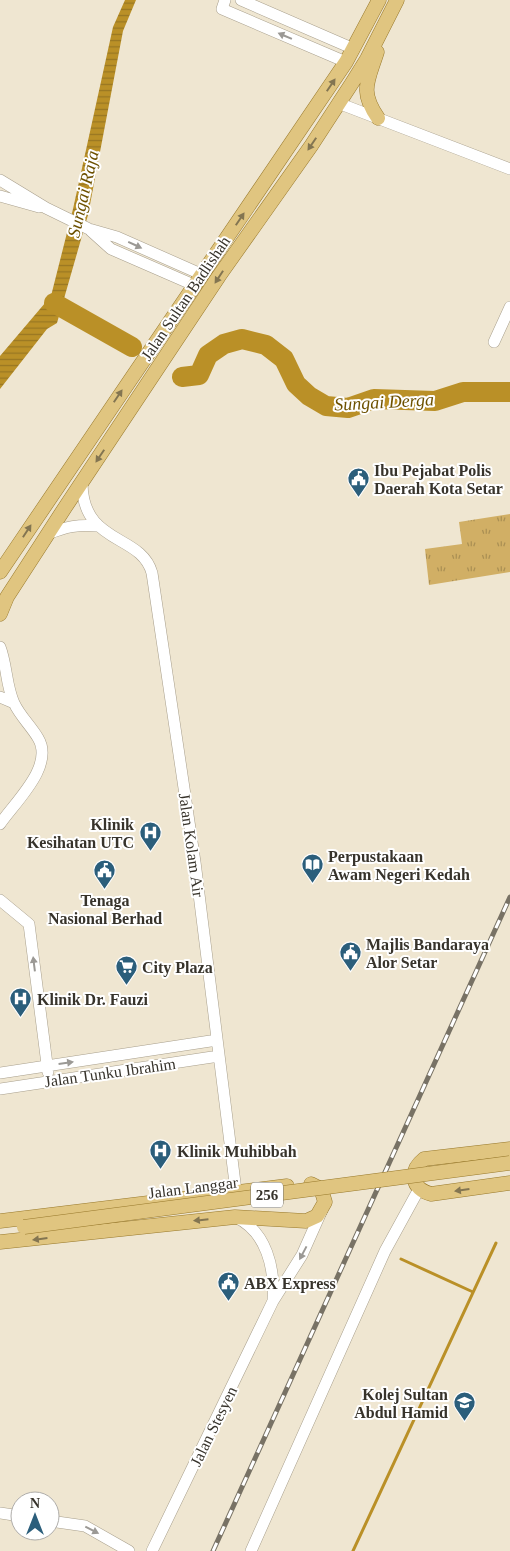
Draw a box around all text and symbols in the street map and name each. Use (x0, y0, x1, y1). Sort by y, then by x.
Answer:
one-way arrow (277, 32, 292, 40)
one-way arrow (326, 78, 336, 91)
one-way arrow (307, 137, 317, 151)
water label: Sungai Raja (63, 149, 103, 239)
one-way arrow (235, 213, 245, 226)
street label: Jalan Sultan Badlishah (138, 233, 233, 363)
one-way arrow (128, 241, 142, 249)
one-way arrow (214, 270, 223, 284)
water label: Sungai Derga (334, 389, 434, 415)
one-way arrow (113, 390, 123, 403)
one-way arrow (95, 450, 105, 463)
place label: Ibu Pejabat Polis Daerah Kota Setar (374, 462, 503, 497)
public building icon: Ibu Pejabat Polis Daerah Kota Setar (346, 467, 370, 498)
one-way arrow (22, 524, 32, 537)
street label: Jalan Kolam Air (176, 792, 207, 899)
place label: Klinik Kesihatan UTC (27, 816, 134, 851)
hospital icon: Klinik Kesihatan UTC (138, 821, 162, 852)
place label: Perpustakaan Awam Negeri Kedah (328, 848, 470, 884)
library icon: Perpustakaan Awam Negeri Kedah (300, 853, 324, 884)
public building icon: Tenaga Nasional Berhad (93, 859, 117, 890)
place label: Tenaga Nasional Berhad (48, 892, 162, 927)
place label: Majlis Bandaraya Alor Setar (366, 936, 489, 971)
public building icon: Majlis Bandaraya Alor Setar (338, 941, 362, 972)
one-way arrow (30, 955, 38, 971)
supermarket icon: City Plaza (114, 955, 138, 986)
place label: City Plaza (142, 959, 213, 977)
hospital icon: Klinik Dr. Fauzi (9, 987, 33, 1018)
place label: Klinik Dr. Fauzi (37, 991, 149, 1008)
street label: Jalan Tunku Ibrahim (43, 1055, 177, 1090)
one-way arrow (58, 1059, 74, 1067)
hospital icon: Klinik Muhibbah (149, 1139, 173, 1170)
place label: Klinik Muhibbah (177, 1143, 297, 1160)
street label: Jalan Langgar (147, 1173, 240, 1202)
road number: 256 (251, 1182, 283, 1208)
one-way arrow (453, 1186, 469, 1194)
one-way arrow (193, 1216, 209, 1224)
one-way arrow (32, 1235, 48, 1243)
one-way arrow (299, 1246, 307, 1260)
public building icon: ABX Express (216, 1271, 240, 1302)
place label: ABX Express (244, 1275, 336, 1293)
street label: Jalan Stesyen (187, 1384, 241, 1469)
place label: Kolej Sultan Abdul Hamid (354, 1386, 448, 1421)
school or university icon: Kolej Sultan Abdul Hamid (452, 1391, 476, 1422)
north arrow (10, 1491, 60, 1541)
text: N (30, 1496, 40, 1511)
one-way arrow (84, 1526, 99, 1534)

